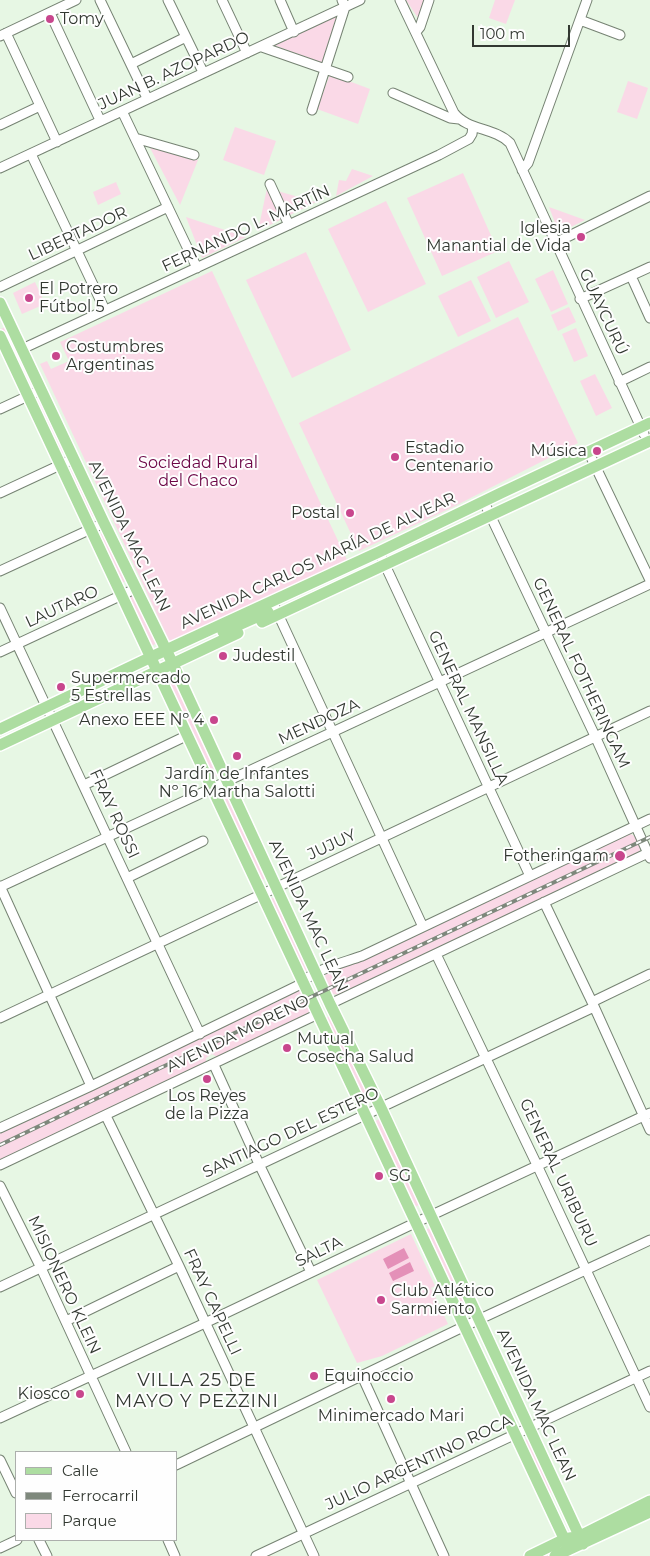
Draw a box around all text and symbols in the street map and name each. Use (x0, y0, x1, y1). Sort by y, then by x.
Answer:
place label: Tomy (60, 9, 104, 29)
marker: Tomy (44, 13, 56, 25)
scale bar (475, 15, 572, 47)
text: 100 m (480, 24, 525, 43)
street label: JUAN B. AZOPARDO (95, 28, 253, 114)
street label: FERNANDO L. MARTÍN (159, 182, 333, 276)
street label: LIBERTADOR (26, 203, 130, 265)
place label: Iglesia Manantial de Vida (426, 218, 571, 256)
marker: Iglesia Manantial de Vida (575, 231, 587, 243)
street label: GUAYCURÚ (575, 266, 631, 358)
place label: El Potrero Fútbol 5 (39, 279, 118, 317)
marker: El Potrero Fútbol 5 (23, 292, 35, 304)
place label: Costumbres Argentinas (66, 337, 164, 375)
marker: Costumbres Argentinas (50, 350, 62, 362)
place label: Estadio Centenario (405, 438, 493, 476)
place label: Música (530, 441, 587, 461)
marker: Música (591, 445, 603, 457)
marker: Estadio Centenario (389, 451, 401, 463)
park label: Sociedad Rural del Chaco (138, 453, 258, 491)
street label: AVENIDA MAC LEAN (84, 457, 174, 615)
street label: AVENIDA CARLOS MARÍA DE ALVEAR (177, 489, 459, 633)
place label: Postal (291, 503, 340, 523)
marker: Postal (344, 507, 356, 519)
street label: GENERAL FOTHERINGAM (528, 575, 634, 771)
street label: LAUTARO (23, 582, 101, 632)
street label: GENERAL MANSILLA (424, 628, 512, 788)
place label: Judestil (233, 646, 295, 666)
marker: Judestil (217, 650, 229, 662)
place label: Supermercado 5 Estrellas (71, 668, 191, 706)
marker: Supermercado 5 Estrellas (55, 681, 67, 693)
street label: MENDOZA (275, 695, 363, 749)
place label: Anexo EEE Nº 4 (79, 710, 204, 730)
marker: Anexo EEE Nº 4 (208, 714, 220, 726)
marker: Jardín de Infantes Nº 16 Martha Salotti (231, 750, 243, 762)
place label: Jardín de Infantes Nº 16 Martha Salotti (159, 764, 315, 802)
street label: FRAY ROSSI (85, 766, 143, 862)
street label: JUJUY (305, 825, 359, 865)
street label: AVENIDA MAC LEAN (264, 837, 352, 995)
place label: Fotheringam (503, 846, 609, 866)
marker: Fotheringam (613, 849, 627, 863)
street label: AVENIDA MORENO (163, 991, 313, 1077)
place label: Mutual Cosecha Salud (297, 1029, 414, 1067)
marker: Mutual Cosecha Salud (281, 1042, 293, 1054)
marker: Los Reyes de la Pizza (201, 1073, 213, 1085)
street label: SANTIAGO DEL ESTERO (200, 1084, 382, 1182)
place label: Los Reyes de la Pizza (165, 1086, 249, 1124)
street label: GENERAL URIBURU (515, 1096, 601, 1250)
place label: SG (389, 1166, 411, 1186)
marker: SG (373, 1170, 385, 1182)
street label: MISIONERO KLEIN (24, 1213, 104, 1357)
street label: SALTA (293, 1233, 345, 1271)
street label: FRAY CAPELLI (179, 1246, 245, 1358)
place label: Club Atlético Sarmiento (391, 1281, 494, 1319)
marker: Club Atlético Sarmiento (375, 1294, 387, 1306)
street label: AVENIDA MAC LEAN (492, 1326, 580, 1484)
place label: Equinoccio (324, 1366, 413, 1386)
district label: VILLA 25 DE MAYO Y PEZZINI (113, 1370, 281, 1412)
marker: Equinoccio (308, 1370, 320, 1382)
place label: Kiosco (18, 1384, 70, 1404)
marker: Kiosco (74, 1388, 86, 1400)
marker: Minimercado Mari (385, 1393, 397, 1405)
place label: Minimercado Mari (318, 1406, 464, 1426)
street label: JULIO ARGENTINO ROCA (323, 1411, 515, 1515)
legend (15, 1451, 178, 1541)
text: Calle (62, 1461, 99, 1480)
text: Ferrocarril (62, 1486, 139, 1505)
text: Parque (62, 1511, 117, 1530)

